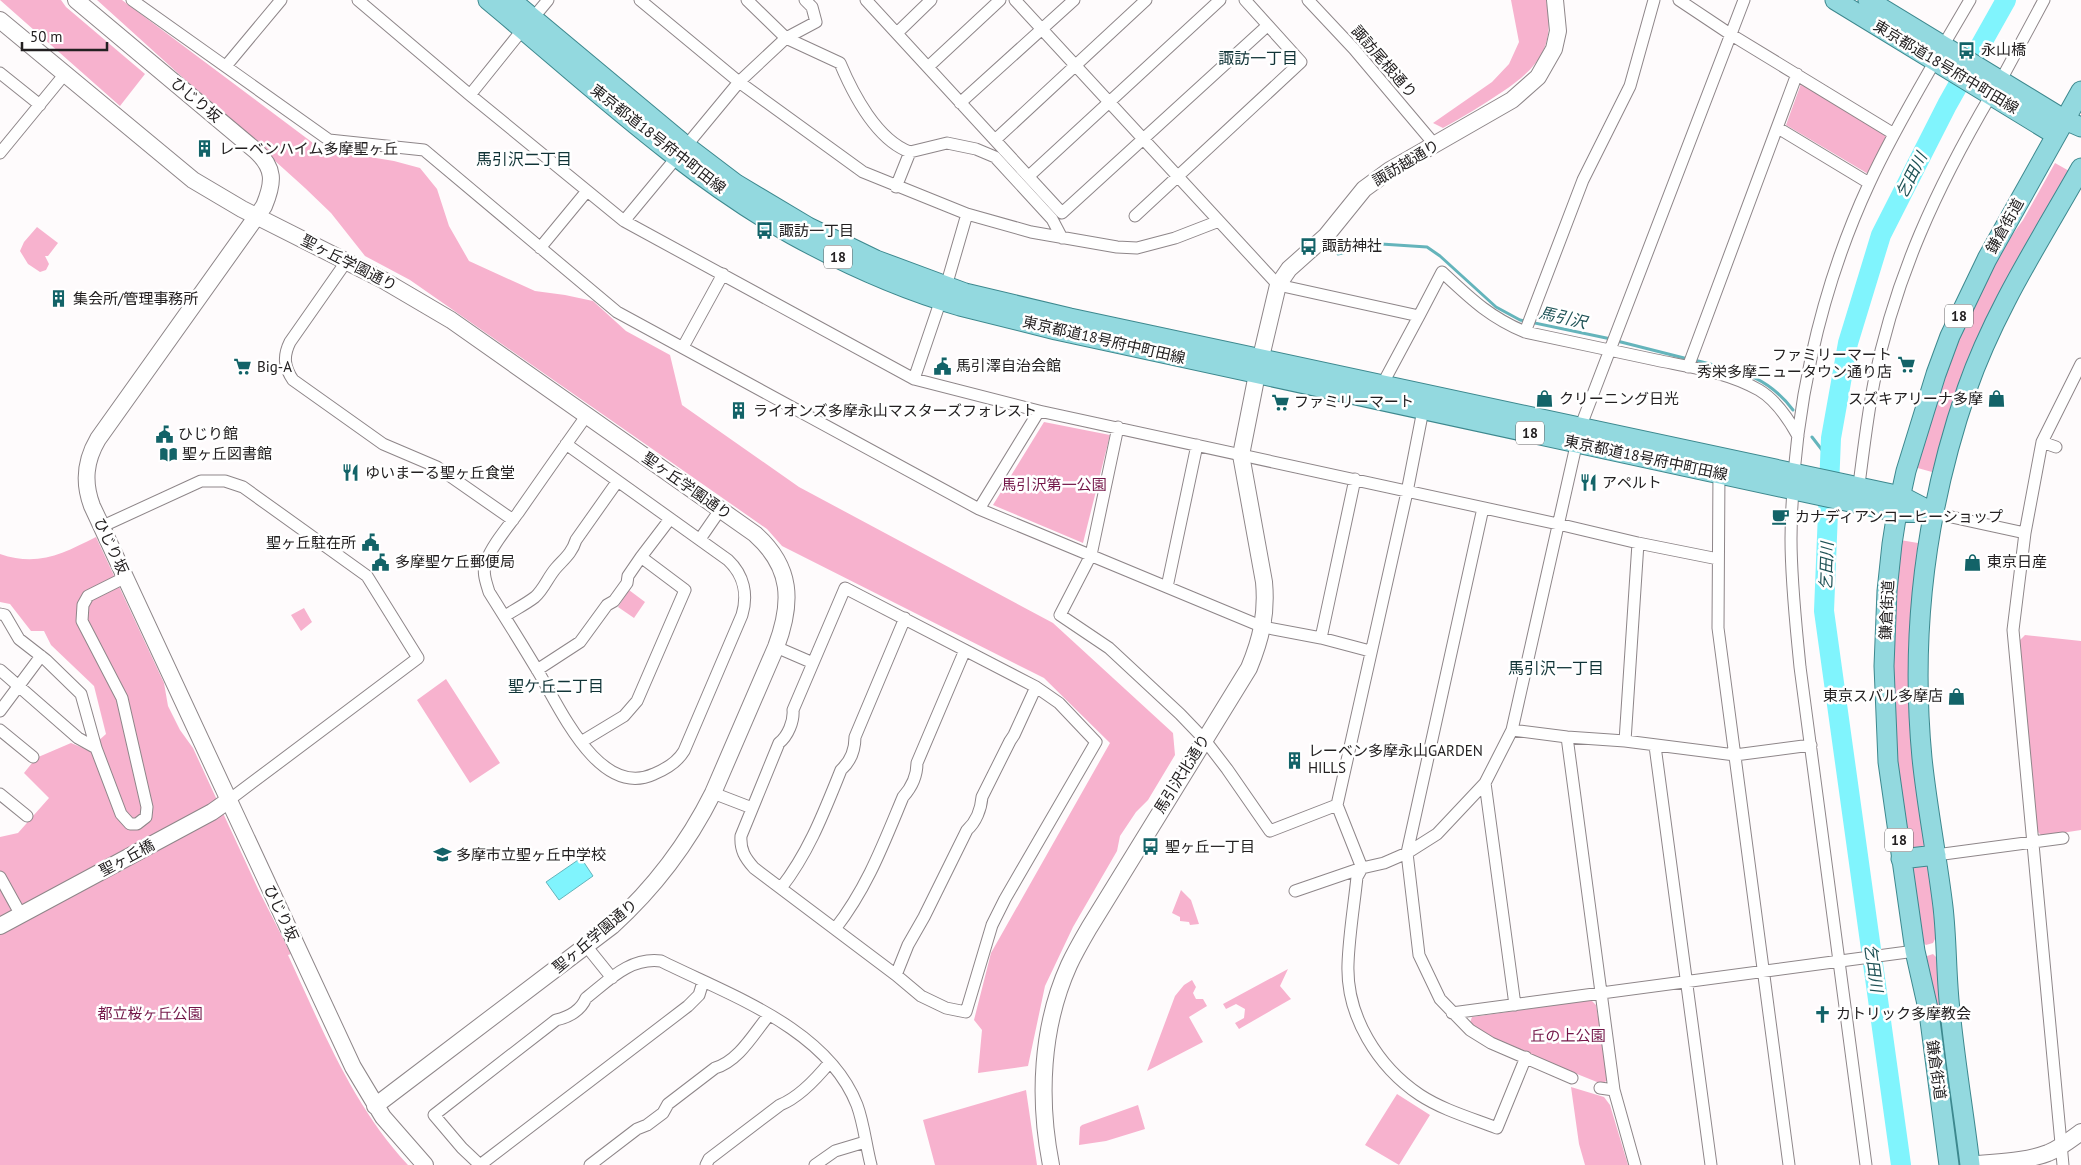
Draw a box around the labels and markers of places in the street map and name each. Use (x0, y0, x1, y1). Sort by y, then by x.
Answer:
bus stop icon: 永山橋 (1957, 40, 1977, 60)
place label: 永山橋 (1981, 40, 2026, 59)
building icon: レーベンハイム多摩聖ヶ丘 (195, 139, 215, 159)
place label: レーベンハイム多摩聖ヶ丘 (219, 139, 398, 158)
bus stop icon: 諏訪一丁目 (755, 221, 775, 241)
place label: 諏訪一丁目 (779, 221, 854, 240)
bus stop icon: 諏訪神社 (1298, 236, 1318, 256)
place label: 諏訪神社 (1322, 236, 1382, 255)
building icon: 集会所/管理事務所 (49, 289, 69, 309)
place label: 集会所/管理事務所 (73, 289, 198, 308)
place label: ファミリーマート 秀栄多摩ニュータウン通り店 (1697, 345, 1892, 381)
supermarket icon: ファミリーマート 秀栄多摩ニュータウン通り店 (1896, 354, 1916, 374)
public building icon: 馬引澤自治会館 (932, 356, 952, 376)
place label: 馬引澤自治会館 (956, 356, 1061, 375)
supermarket icon: Big-A (233, 357, 253, 377)
place label: Big-A (257, 357, 292, 376)
shop icon: クリーニング日光 (1535, 389, 1555, 409)
place label: クリーニング日光 (1559, 389, 1679, 408)
place label: スズキアリーナ多摩 (1848, 389, 1983, 408)
shop icon: スズキアリーナ多摩 (1987, 389, 2007, 409)
supermarket icon: ファミリーマート (1270, 392, 1290, 412)
place label: ファミリーマート (1294, 392, 1414, 411)
building icon: ライオンズ多摩永山マスターズフォレスト (729, 401, 749, 421)
place label: ライオンズ多摩永山マスターズフォレスト (753, 401, 1037, 420)
public building icon: ひじり館 (154, 424, 174, 444)
place label: ひじり館 (178, 424, 238, 443)
library icon: 聖ヶ丘図書館 (158, 444, 178, 464)
place label: 聖ヶ丘図書館 (182, 444, 272, 463)
restaurant icon: ゆいまーる聖ヶ丘食堂 (341, 463, 361, 483)
place label: ゆいまーる聖ヶ丘食堂 (365, 463, 515, 482)
restaurant icon: アペルト (1578, 473, 1598, 493)
place label: アペルト (1602, 473, 1662, 492)
cafe icon: カナディアンコーヒーショップ (1771, 507, 1791, 527)
place label: カナディアンコーヒーショップ (1795, 507, 2003, 526)
place label: 聖ヶ丘駐在所 (266, 533, 356, 552)
public building icon: 聖ヶ丘駐在所 (360, 533, 380, 553)
public building icon: 多摩聖ケ丘郵便局 (371, 552, 391, 572)
place label: 多摩聖ケ丘郵便局 (395, 552, 515, 571)
shop icon: 東京日産 (1963, 552, 1983, 572)
place label: 東京日産 (1987, 552, 2047, 571)
place label: 東京スバル多摩店 (1823, 686, 1943, 705)
shop icon: 東京スバル多摩店 (1947, 686, 1967, 706)
place label: レーベン多摩永山GARDEN HILLS (1308, 741, 1483, 777)
building icon: レーベン多摩永山GARDEN HILLS (1284, 750, 1304, 770)
bus stop icon: 聖ヶ丘一丁目 (1141, 837, 1161, 857)
place label: 聖ヶ丘一丁目 (1165, 837, 1255, 856)
school or university icon: 多摩市立聖ヶ丘中学校 (432, 845, 452, 865)
place label: 多摩市立聖ヶ丘中学校 (456, 845, 606, 864)
church icon: カトリック多摩教会 (1812, 1004, 1832, 1024)
place label: カトリック多摩教会 (1836, 1004, 1971, 1023)

